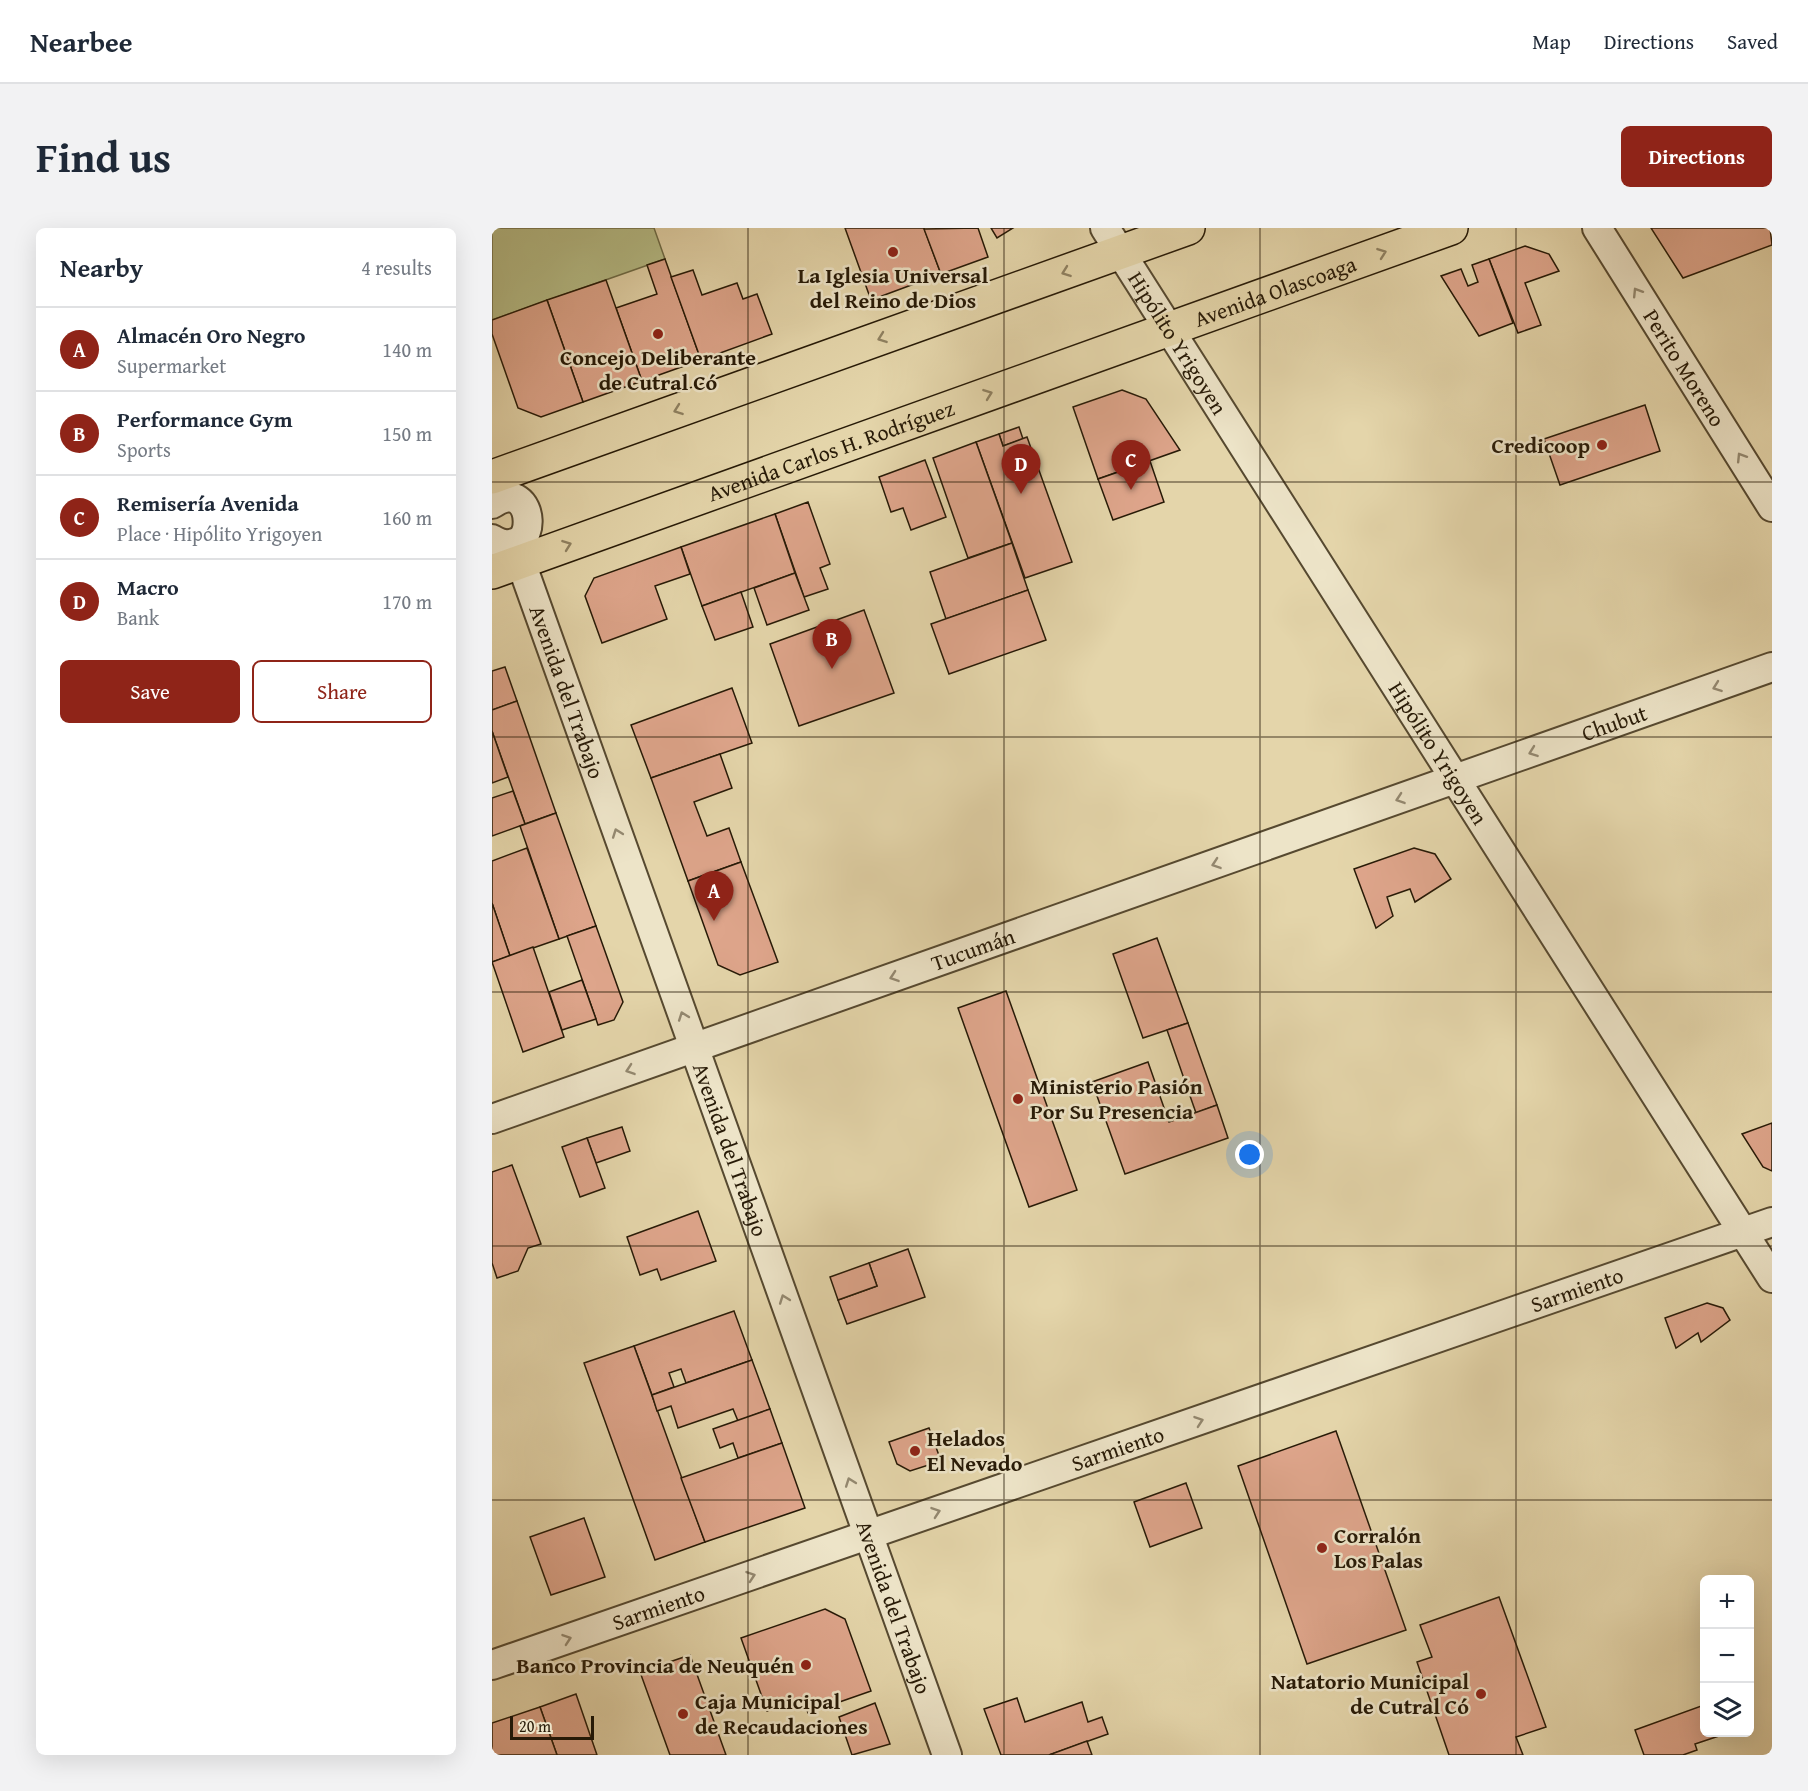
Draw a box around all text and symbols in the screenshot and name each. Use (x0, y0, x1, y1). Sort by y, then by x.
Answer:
text: Nearbee (30, 21, 133, 62)
text: Map (1532, 26, 1571, 57)
text: Directions (1604, 26, 1694, 57)
text: Saved (1727, 26, 1778, 57)
text: Find us (36, 126, 171, 187)
button: Directions (1621, 126, 1772, 187)
marker: La Iglesia Universal del Reino de Dios (886, 245, 900, 259)
street label: Avenida Olascoaga (1190, 247, 1361, 335)
one-way arrow (1377, 247, 1387, 260)
text: Nearby (60, 248, 143, 287)
text: 4 results (361, 253, 432, 282)
place label: La Iglesia Universal del Reino de Dios (798, 259, 988, 316)
one-way arrow (1061, 265, 1071, 278)
street label: Hipólito Yrigoyen (1120, 265, 1236, 421)
one-way arrow (1633, 288, 1644, 299)
street label: Perito Moreno (1636, 303, 1734, 433)
text: Almacén Oro Negro (117, 319, 306, 351)
marker: Concejo Deliberante de Cutral Có (651, 327, 665, 341)
one-way arrow (877, 330, 888, 343)
text: A (73, 335, 86, 364)
text: 140 m (382, 335, 432, 364)
place label: Concejo Deliberante de Cutral Có (560, 341, 756, 398)
text: Supermarket (117, 351, 226, 380)
one-way arrow (982, 389, 993, 402)
street label: Avenida Carlos H. Rodríguez (703, 391, 959, 509)
text: Performance Gym (117, 403, 293, 435)
one-way arrow (674, 403, 684, 416)
text: B (73, 419, 86, 448)
text: 150 m (382, 419, 432, 448)
place label: Credicoop (1491, 429, 1590, 461)
text: Sports (117, 435, 171, 464)
marker: Credicoop (1595, 438, 1609, 452)
pin: C (1112, 440, 1150, 490)
pin: D (1002, 444, 1040, 494)
one-way arrow (1736, 453, 1748, 463)
text: Remisería Avenida (117, 487, 299, 519)
text: C (74, 503, 85, 532)
text: 160 m (382, 503, 432, 532)
text: Place · Hipólito Yrigoyen (117, 519, 322, 548)
one-way arrow (561, 540, 572, 553)
text: Macro (117, 571, 179, 603)
text: D (73, 587, 86, 616)
text: 170 m (382, 587, 432, 616)
street label: Avenida del Trabajo (521, 601, 613, 783)
text: Bank (117, 603, 159, 632)
pin: B (812, 620, 852, 669)
button: Save (60, 660, 240, 723)
button: Share (252, 660, 432, 723)
street label: Hipólito Yrigoyen (1381, 675, 1496, 831)
one-way arrow (1712, 680, 1723, 692)
street label: Chubut (1577, 696, 1651, 749)
one-way arrow (1528, 745, 1539, 758)
one-way arrow (1395, 792, 1406, 805)
one-way arrow (612, 828, 625, 838)
one-way arrow (1211, 856, 1222, 869)
pin: A (694, 872, 734, 921)
street label: Tucumán (927, 919, 1020, 979)
one-way arrow (889, 970, 899, 983)
one-way arrow (678, 1011, 691, 1022)
street label: Avenida del Trabajo (685, 1058, 776, 1241)
one-way arrow (625, 1062, 636, 1075)
place label: Ministerio Pasión Por Su Presencia (1030, 1070, 1203, 1127)
marker: Ministerio Pasión Por Su Presencia (1011, 1092, 1025, 1106)
your location (1235, 1140, 1264, 1169)
street label: Sarmiento (1526, 1259, 1628, 1320)
one-way arrow (779, 1294, 791, 1305)
one-way arrow (1193, 1415, 1204, 1428)
street label: Sarmiento (1067, 1418, 1168, 1479)
place label: Helados El Nevado (927, 1422, 1023, 1479)
marker: Helados El Nevado (908, 1444, 922, 1458)
one-way arrow (844, 1478, 857, 1488)
one-way arrow (930, 1506, 941, 1519)
street label: Avenida del Trabajo (848, 1516, 940, 1698)
place label: Corralón Los Palas (1334, 1519, 1423, 1576)
marker: Corralón Los Palas (1315, 1541, 1329, 1555)
one-way arrow (745, 1570, 756, 1583)
map controls (1700, 1575, 1754, 1737)
button: + (1700, 1575, 1754, 1629)
street label: Sarmiento (608, 1577, 709, 1638)
button: − (1700, 1629, 1754, 1683)
one-way arrow (561, 1634, 572, 1647)
place label: Banco Provincia de Neuquén (516, 1649, 794, 1681)
marker: Banco Provincia de Neuquén (799, 1658, 813, 1672)
place label: Natatorio Municipal de Cutral Có (1271, 1665, 1469, 1722)
button: layers (1700, 1683, 1754, 1737)
place label: Caja Municipal de Recaudaciones (695, 1685, 868, 1742)
marker: Natatorio Municipal de Cutral Có (1474, 1687, 1488, 1701)
marker: Caja Municipal de Recaudaciones (676, 1707, 690, 1721)
scale bar (510, 1713, 594, 1740)
text: 20 m (519, 1714, 551, 1738)

